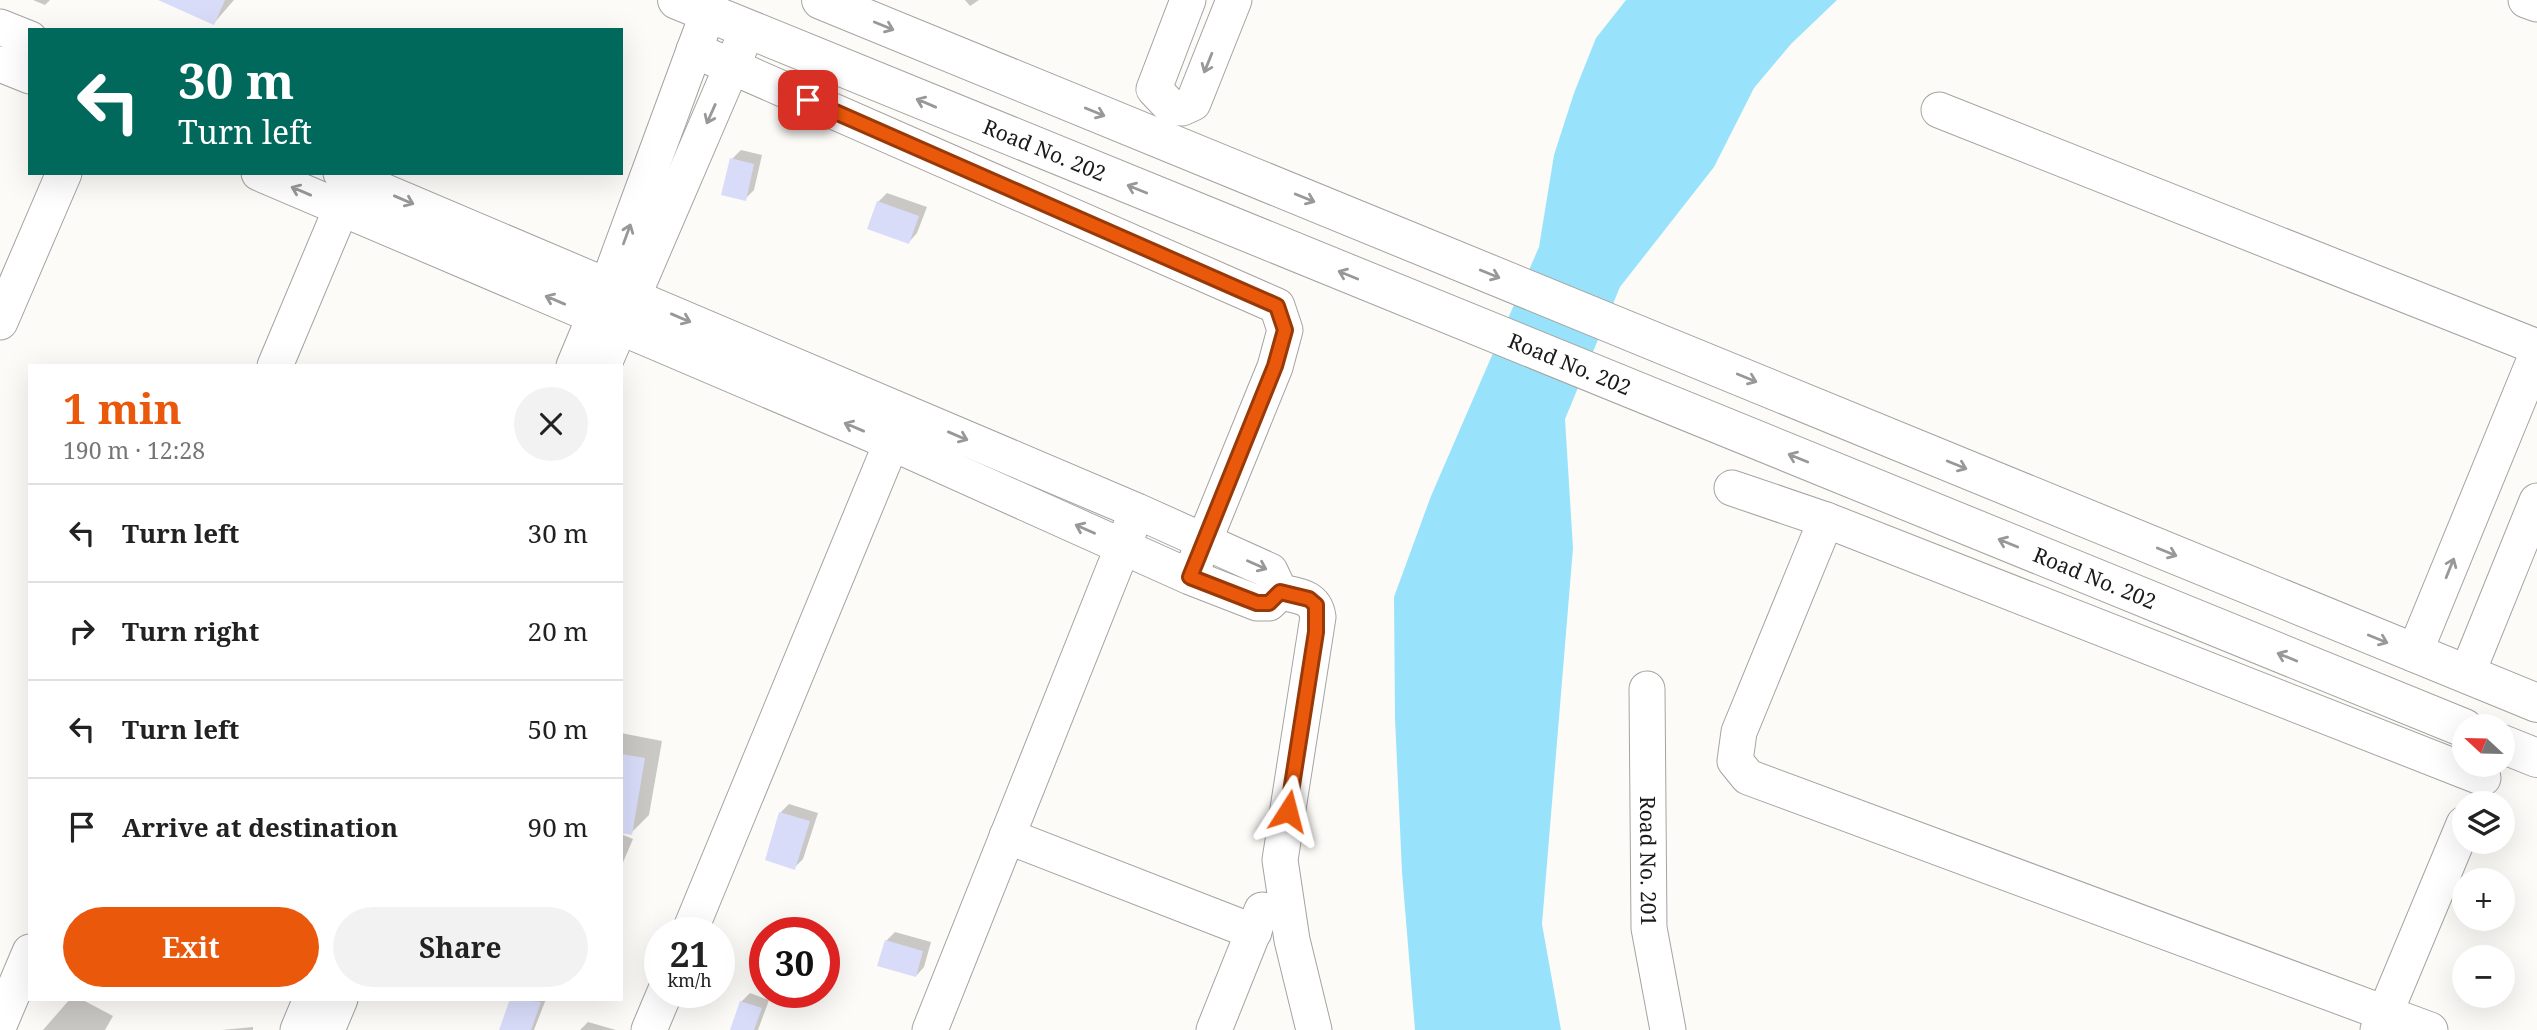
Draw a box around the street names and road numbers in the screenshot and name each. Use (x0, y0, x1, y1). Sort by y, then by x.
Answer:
street label: Road No. 202 (979, 112, 1110, 187)
street label: Road No. 202 (1504, 326, 1635, 401)
street label: Road No. 202 (2029, 540, 2160, 615)
street label: Road No. 201 (1634, 796, 1663, 926)

